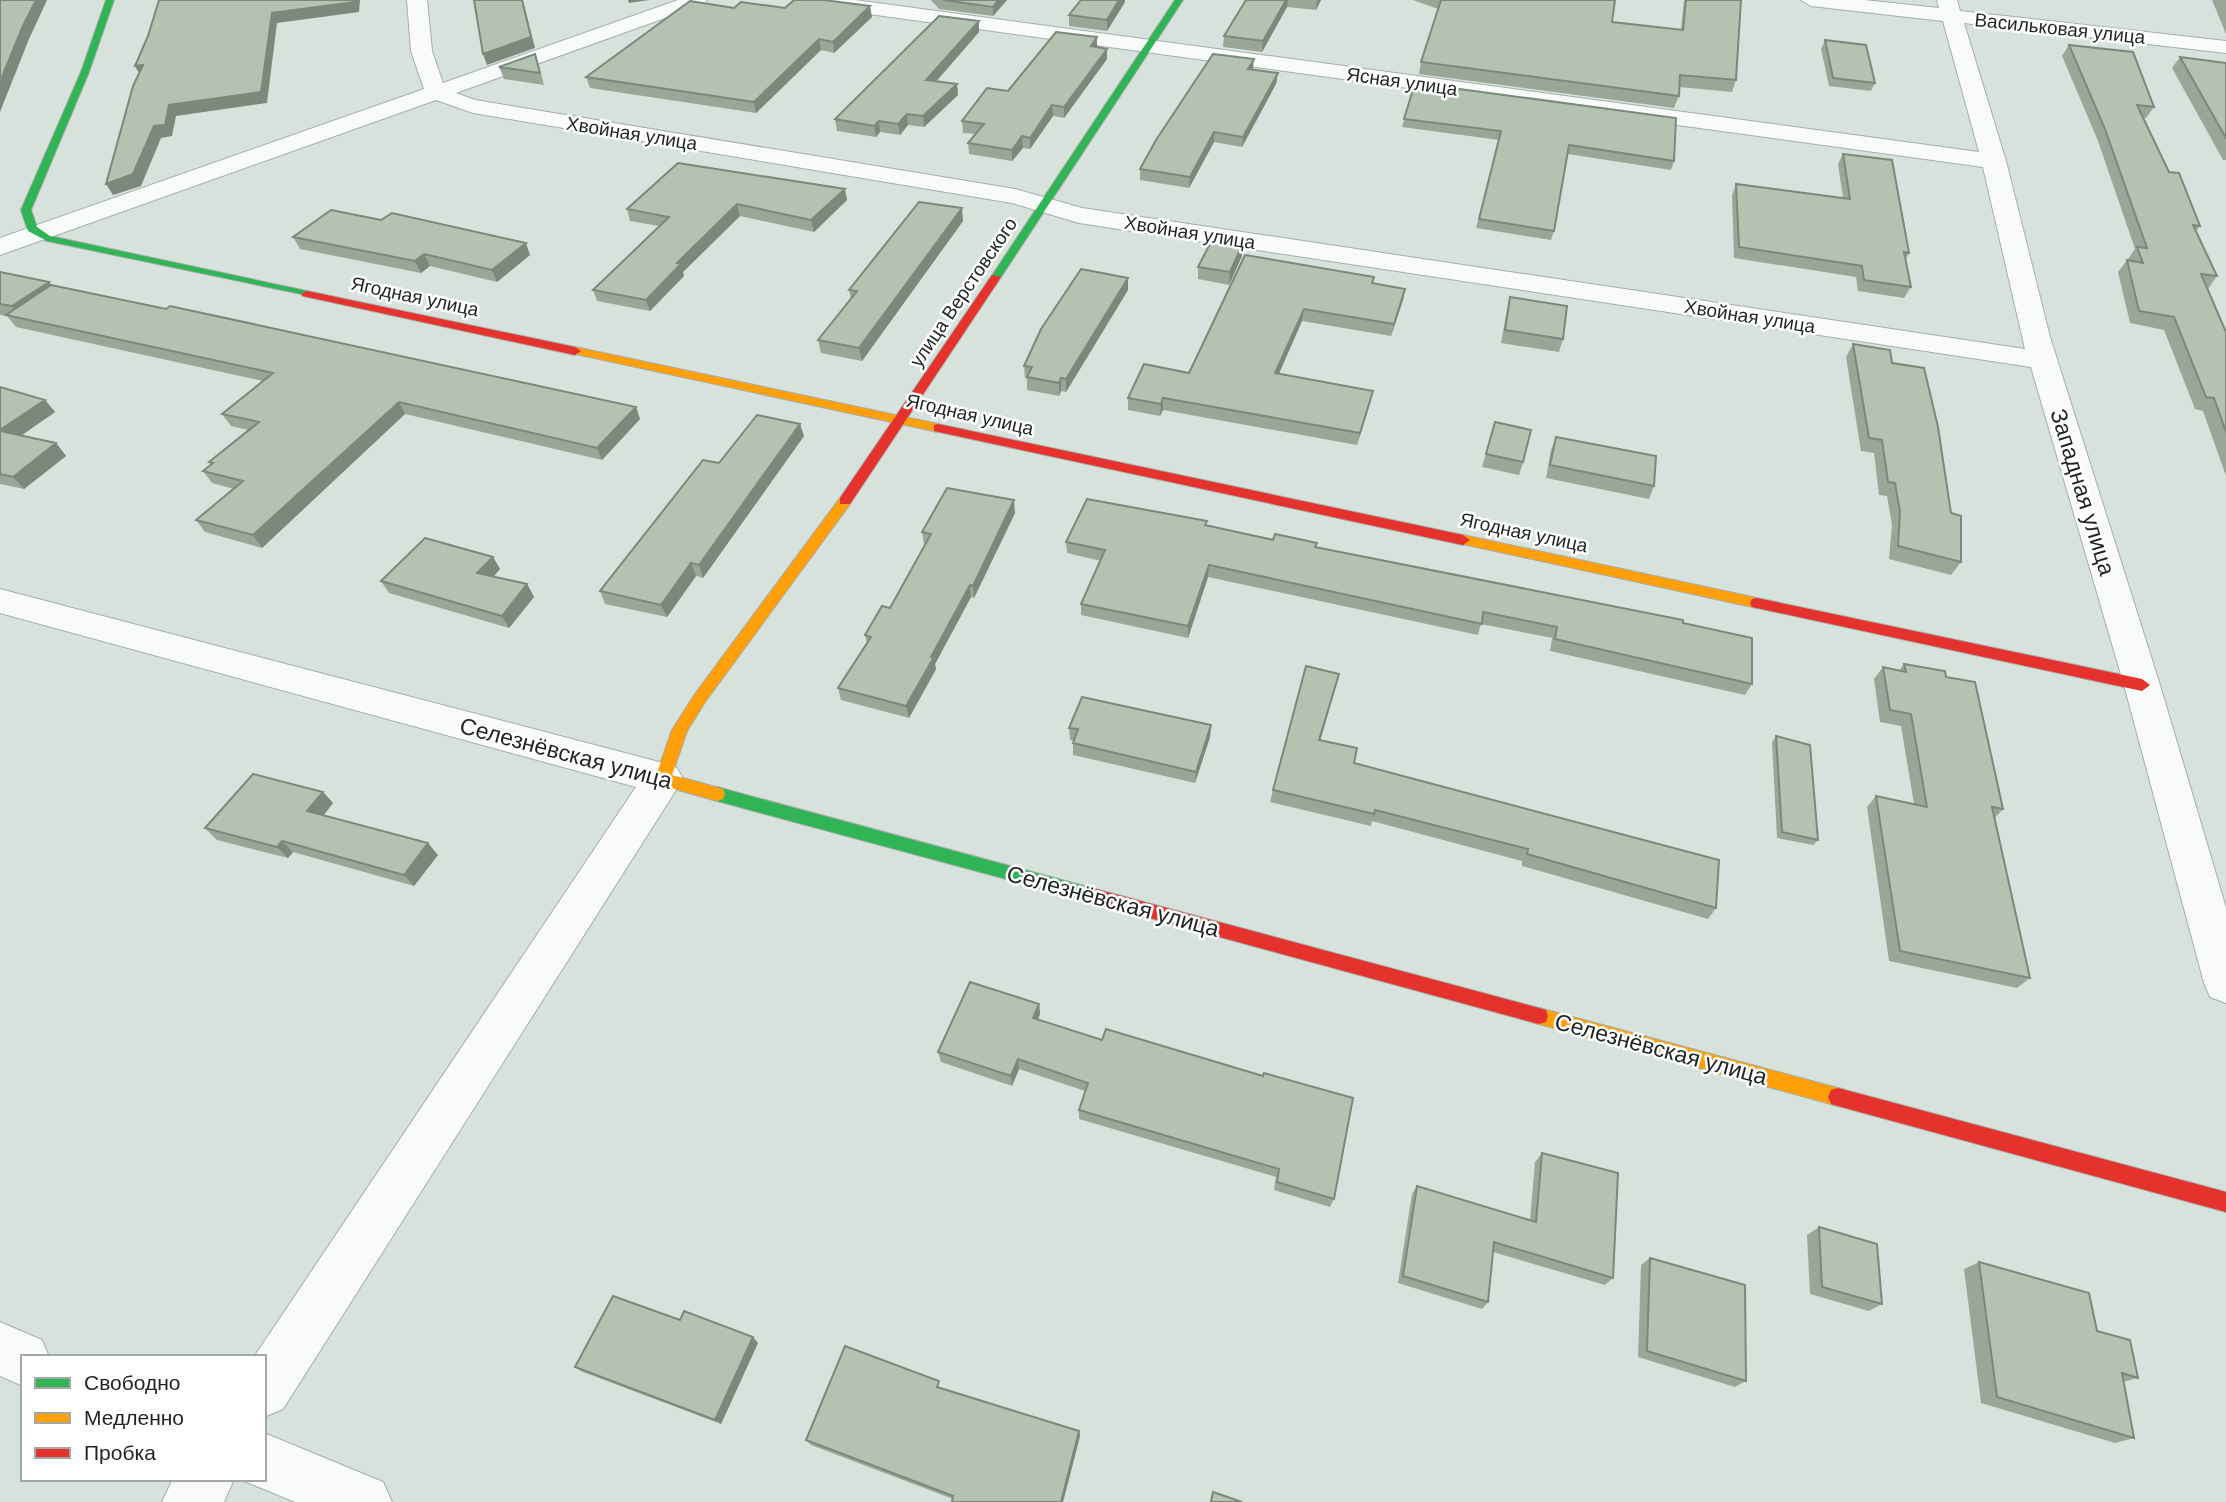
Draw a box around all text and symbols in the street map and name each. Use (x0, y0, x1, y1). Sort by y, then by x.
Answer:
street label: Васильковая улица (1973, 7, 2147, 50)
street label: Ясная улица (1345, 61, 1459, 102)
street label: Хвойная улица (565, 111, 700, 156)
street label: Хвойная улица (1123, 210, 1258, 255)
street label: улица Верстовского (904, 213, 1023, 372)
street label: Ягодная улица (349, 271, 482, 322)
street label: Хвойная улица (1683, 294, 1818, 339)
street label: Ягодная улица (904, 388, 1037, 441)
street label: Западная улица (2043, 405, 2123, 579)
street label: Ягодная улица (1458, 507, 1591, 558)
street label: Селезнёвская улица (456, 710, 676, 796)
street label: Селезнёвская улица (1003, 858, 1223, 944)
street label: Селезнёвская улица (1551, 1006, 1771, 1092)
legend (21, 1355, 266, 1481)
text: Свободно (84, 1369, 181, 1397)
text: Медленно (84, 1404, 184, 1432)
text: Пробка (84, 1439, 156, 1467)

